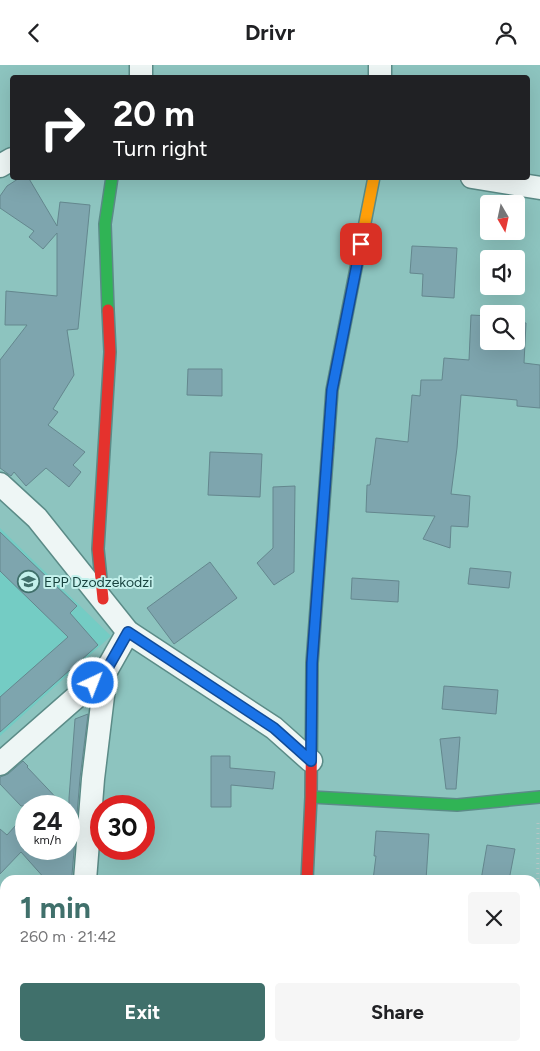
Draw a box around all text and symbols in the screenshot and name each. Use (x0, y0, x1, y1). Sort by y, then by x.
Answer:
icon: back (20, 19, 48, 47)
text: Drivr (245, 19, 295, 46)
icon: person (492, 19, 520, 47)
text: 20 m (113, 93, 195, 135)
icon: right (30, 95, 95, 160)
text: Turn right (113, 135, 208, 162)
north arrow (480, 195, 525, 240)
map controls (480, 195, 525, 350)
pin (340, 223, 382, 265)
icon: arrive (347, 230, 375, 258)
button: sound (480, 250, 525, 295)
button: search (480, 305, 525, 350)
school or university icon: EPP Dzodzekodzi (16, 570, 40, 594)
place label: EPP Dzodzekodzi (44, 574, 152, 591)
position arrow (66, 656, 118, 708)
speed limit sign: 30 (90, 795, 155, 860)
text: 24 (32, 806, 63, 836)
text: km/h (34, 833, 61, 847)
text: 1 min (20, 889, 91, 926)
button: close (468, 892, 520, 944)
text: 260 m · 21:42 (20, 927, 116, 946)
button: Exit (20, 983, 265, 1041)
button: Share (275, 983, 520, 1041)

